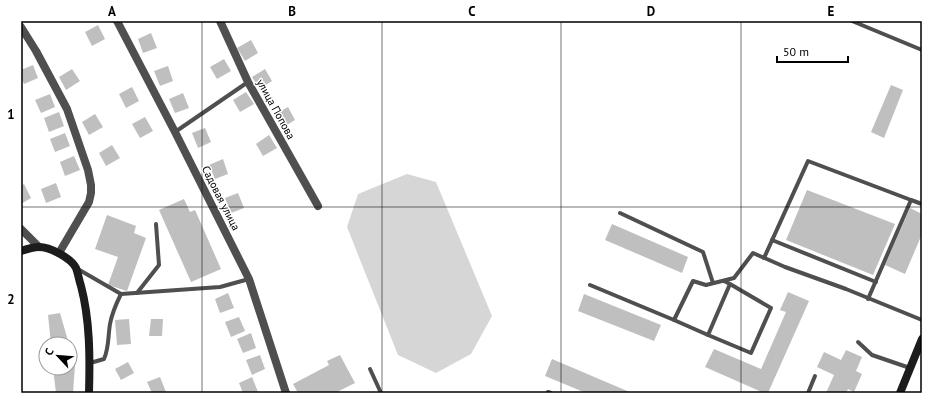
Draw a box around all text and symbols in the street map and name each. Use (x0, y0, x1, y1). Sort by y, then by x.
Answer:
text: A (108, 3, 116, 20)
text: B (288, 3, 296, 20)
text: C (468, 3, 476, 20)
text: D (647, 3, 655, 20)
text: E (828, 3, 835, 20)
scale bar (777, 38, 848, 64)
text: 50 m (783, 44, 809, 59)
street label: улица Попова (254, 76, 298, 142)
text: 1 (7, 106, 15, 123)
street label: Садовая улица (199, 163, 243, 233)
text: 2 (7, 291, 15, 308)
north arrow (38, 336, 78, 376)
text: С (41, 346, 57, 357)

